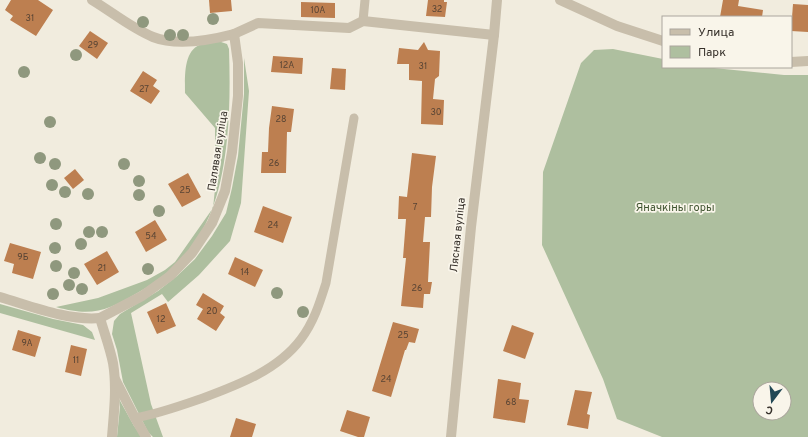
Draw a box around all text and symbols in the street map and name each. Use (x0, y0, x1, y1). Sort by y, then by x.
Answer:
house number: 32 (432, 4, 442, 15)
house number: 10А (311, 5, 325, 16)
house number: 31 (26, 13, 34, 24)
legend (662, 16, 792, 68)
text: Улица (698, 25, 734, 41)
house number: 29 (88, 40, 98, 51)
text: Парк (698, 45, 726, 61)
house number: 12А (280, 60, 294, 71)
house number: 31 (419, 61, 427, 72)
house number: 27 (139, 84, 149, 95)
house number: 30 (430, 107, 442, 118)
street label: Палявая вуліца (205, 110, 231, 192)
house number: 28 (275, 114, 287, 125)
house number: 26 (269, 158, 279, 169)
house number: 25 (179, 185, 191, 196)
street label: Лясная вуліца (447, 197, 469, 273)
park label: Яначкіны горы (635, 201, 715, 215)
house number: 7 (413, 202, 418, 213)
house number: 24 (267, 220, 279, 231)
house number: 54 (145, 231, 157, 242)
house number: 9Б (17, 252, 29, 263)
house number: 21 (98, 263, 106, 274)
house number: 14 (241, 267, 250, 278)
house number: 26 (412, 283, 422, 294)
house number: 20 (206, 306, 218, 317)
house number: 12 (157, 314, 165, 325)
house number: 25 (397, 330, 409, 341)
house number: 9А (21, 338, 33, 349)
house number: 11 (73, 355, 79, 366)
house number: 24 (380, 374, 392, 385)
north arrow (752, 381, 792, 421)
house number: 68 (506, 397, 516, 408)
text: С (764, 402, 775, 417)

